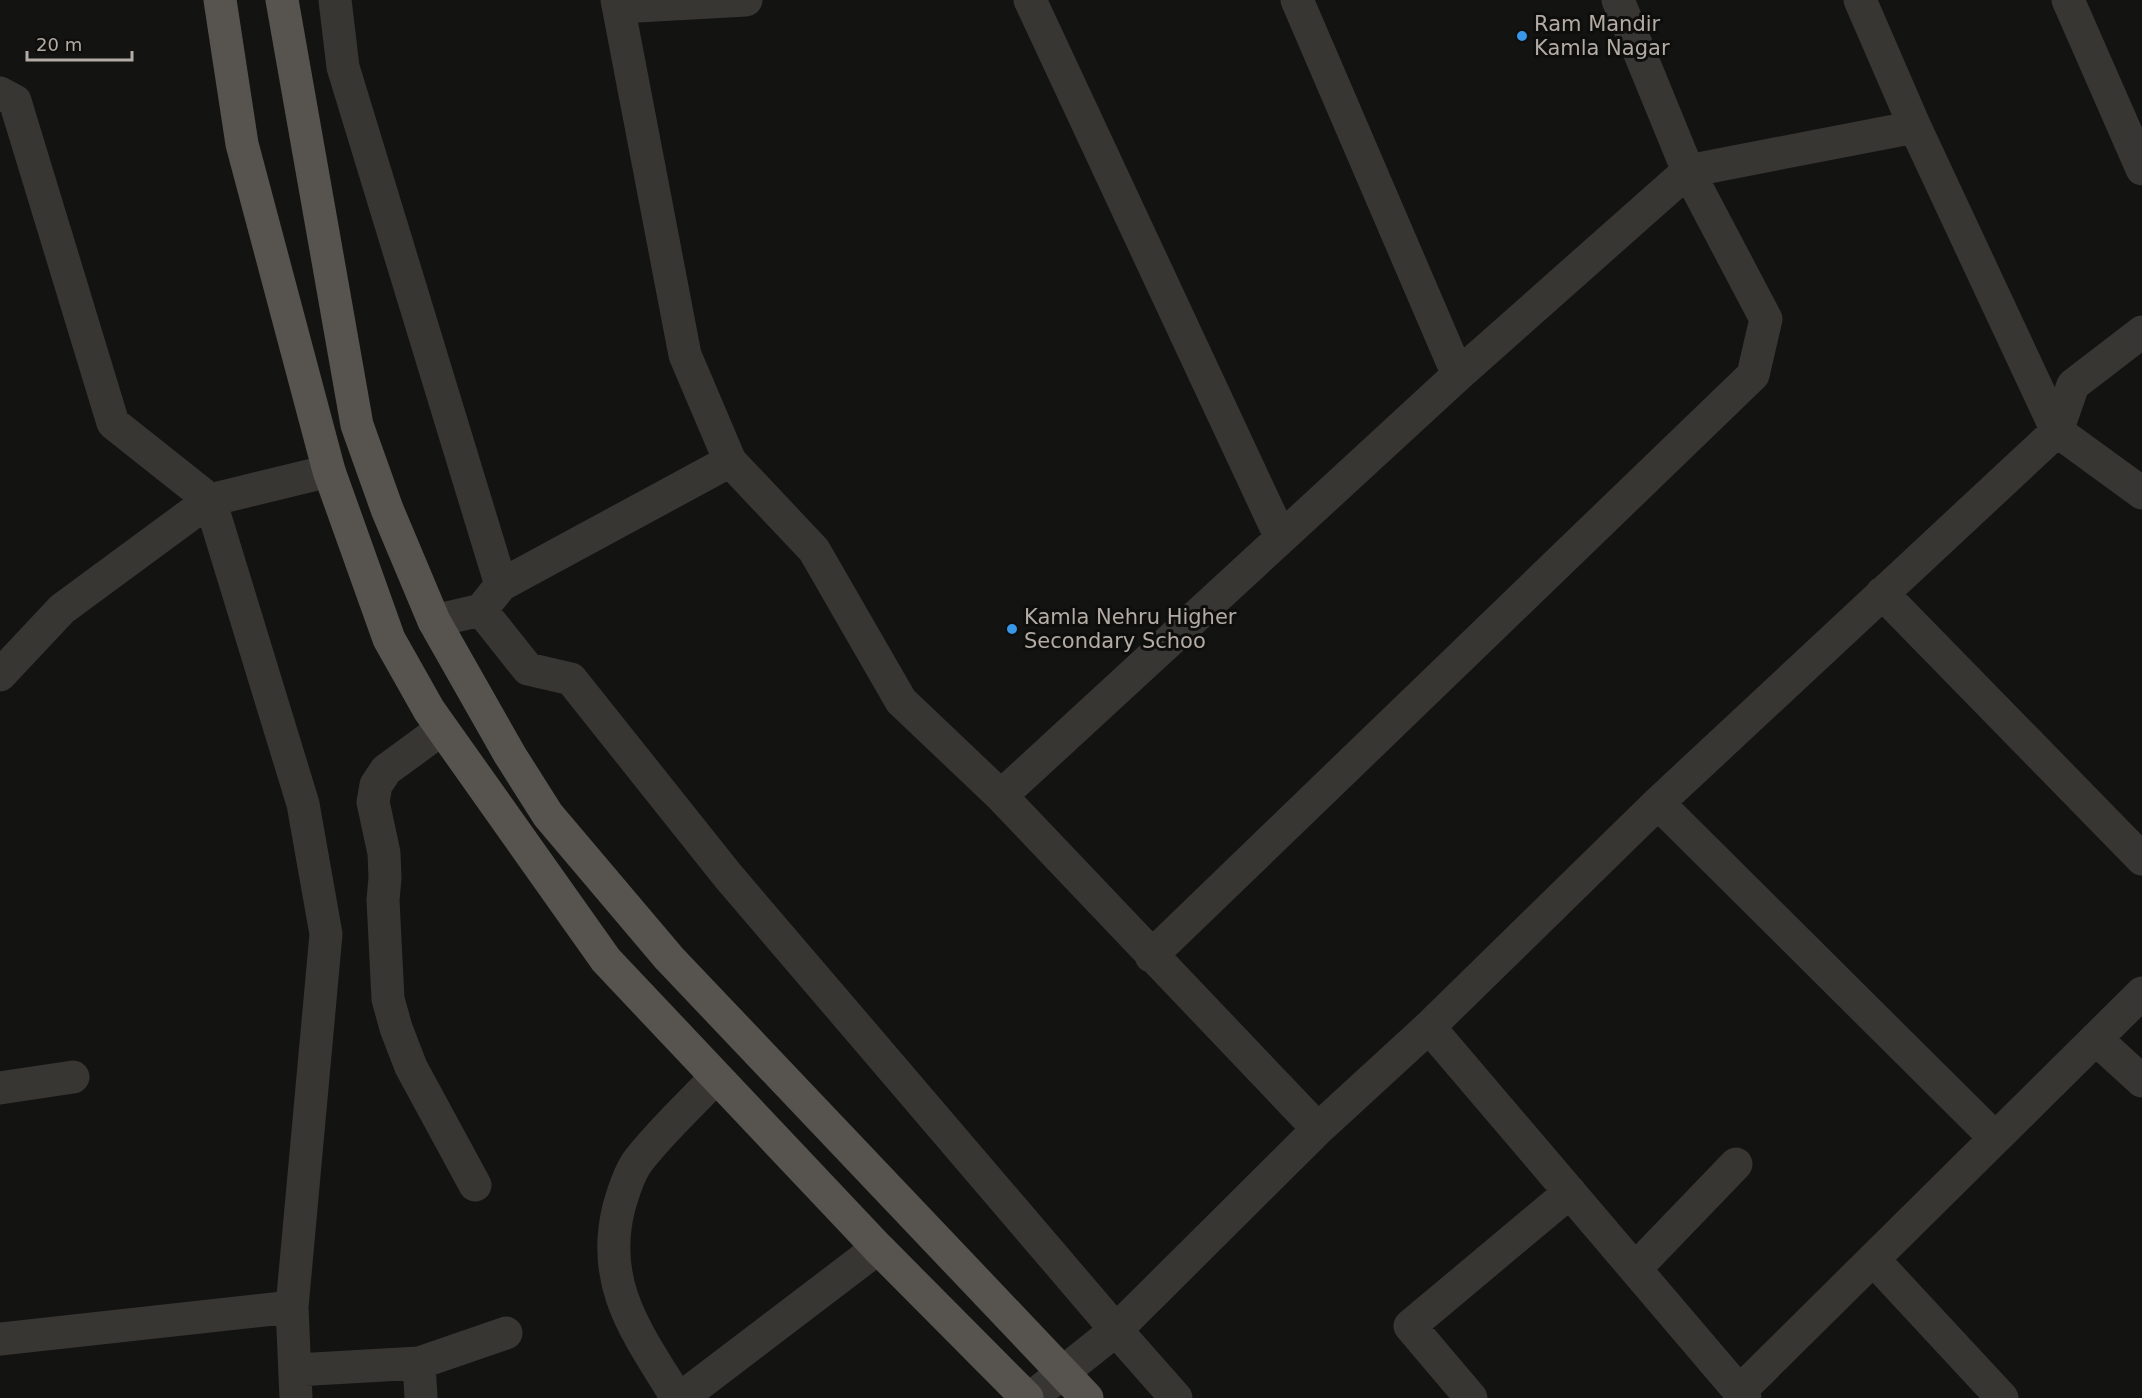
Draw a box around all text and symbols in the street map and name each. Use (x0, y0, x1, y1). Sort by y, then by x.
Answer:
place label: Ram Mandir Kamla Nagar (1534, 12, 1670, 60)
scale bar (27, 24, 132, 62)
marker: Ram Mandir Kamla Nagar (1515, 29, 1529, 43)
text: 20 m (36, 34, 82, 55)
place label: Kamla Nehru Higher Secondary Schoo (1024, 605, 1237, 653)
marker: Kamla Nehru Higher Secondary Schoo (1005, 622, 1019, 636)

